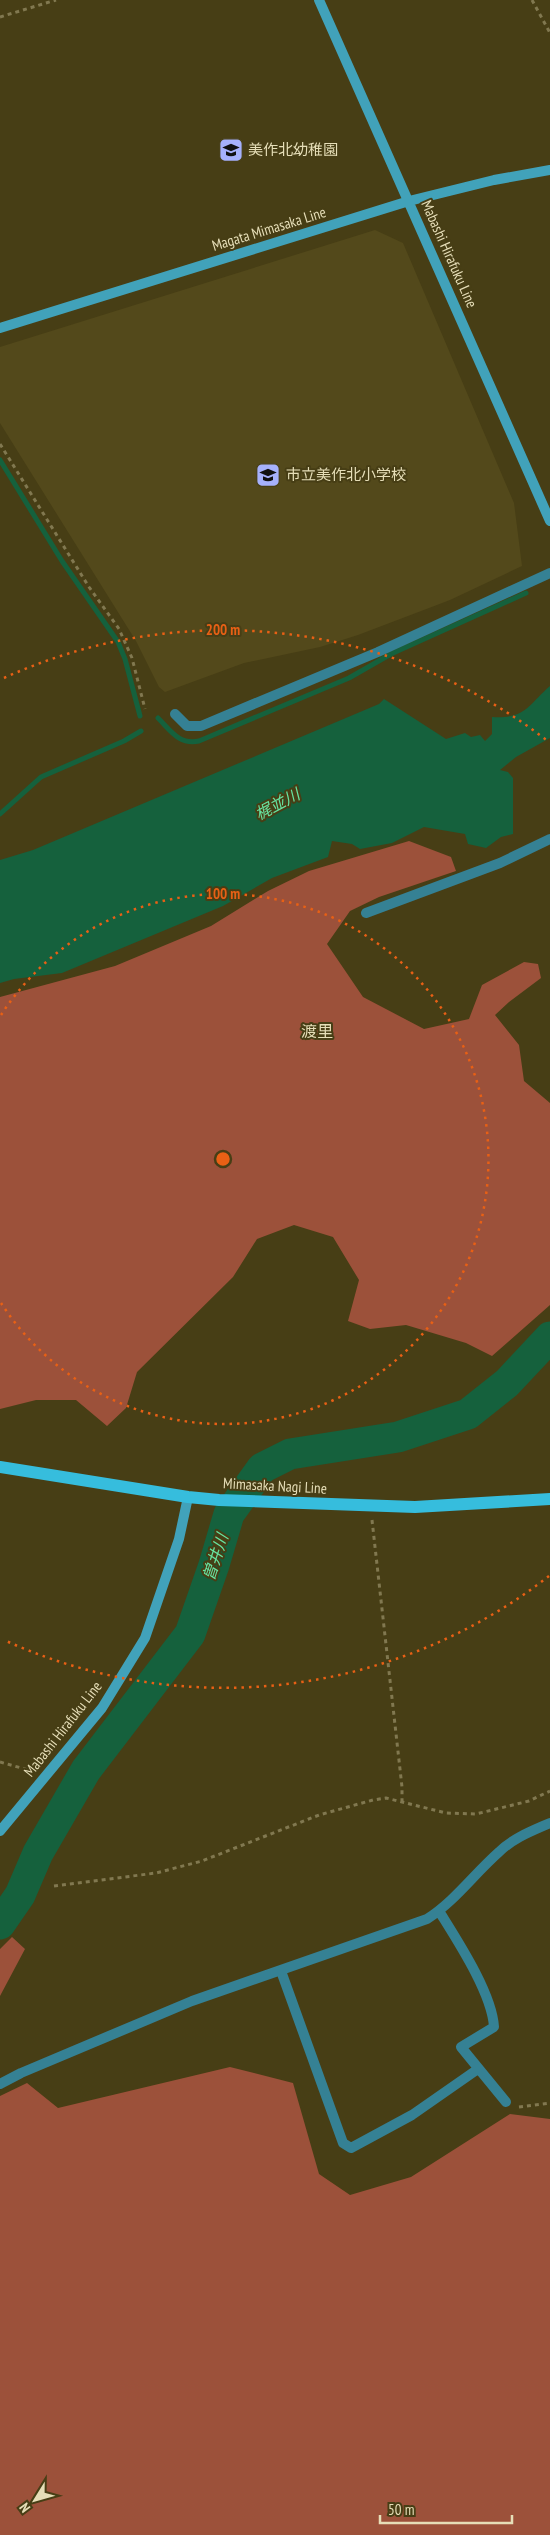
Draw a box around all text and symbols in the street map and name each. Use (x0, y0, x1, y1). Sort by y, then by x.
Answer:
school or university icon: 美作北幼稚園 (218, 137, 244, 163)
place label: 美作北幼稚園 (248, 140, 338, 159)
street label: Mabashi Hirafuku Line (417, 197, 482, 311)
street label: Magata Mimasaka Line (210, 202, 328, 255)
school or university icon: 市立美作北小学校 (255, 462, 281, 488)
place label: 市立美作北小学校 (286, 465, 406, 484)
text: 200 m (206, 620, 240, 639)
water label: 梶並川 (251, 783, 305, 824)
text: 100 m (206, 884, 240, 903)
district label: 渡里 (301, 1021, 333, 1041)
centre of rings (214, 1150, 232, 1168)
street label: Mimasaka Nagi Line (223, 1473, 327, 1498)
water label: 曽井川 (198, 1529, 233, 1583)
street label: Mabashi Hirafuku Line (19, 1677, 106, 1780)
north arrow (10, 2475, 60, 2525)
scale bar (380, 2492, 512, 2524)
text: N (15, 2499, 34, 2516)
text: 50 m (388, 2500, 414, 2519)

